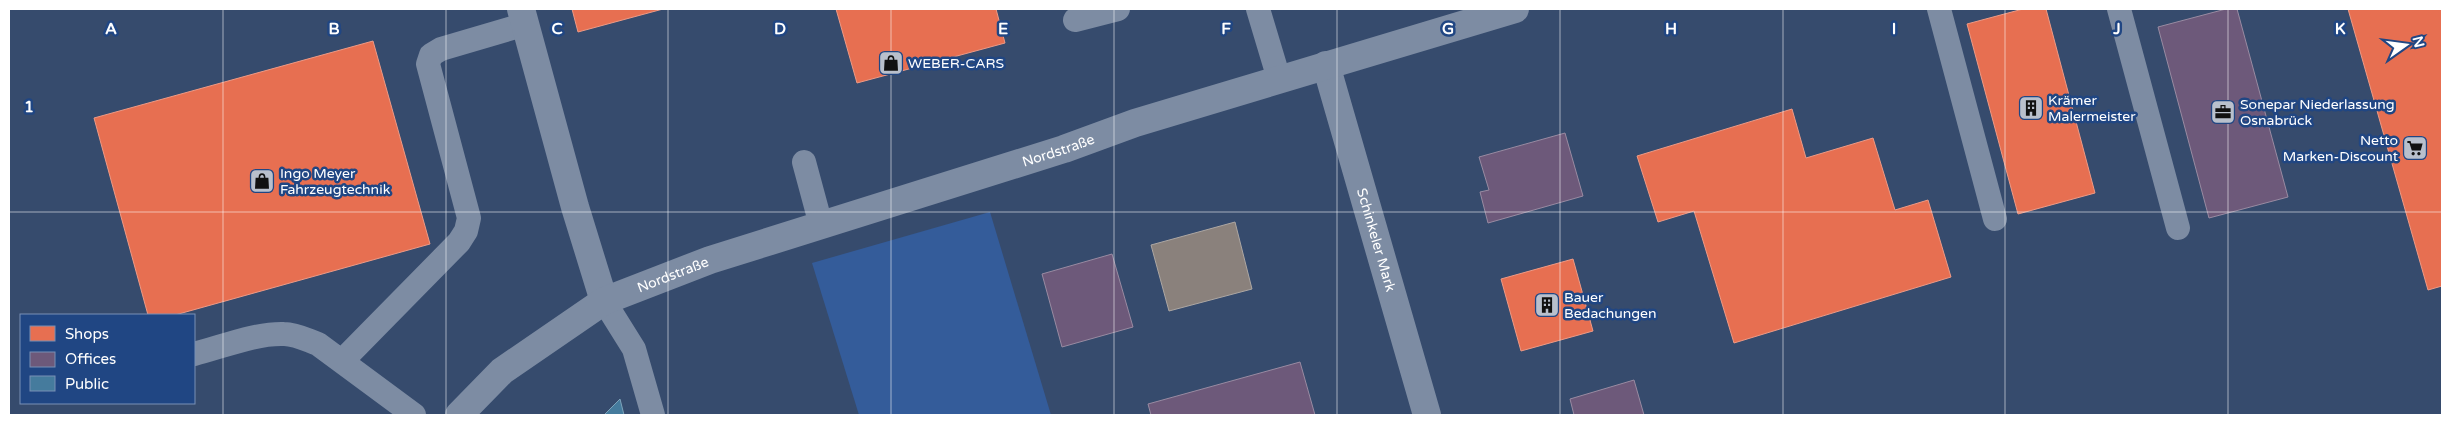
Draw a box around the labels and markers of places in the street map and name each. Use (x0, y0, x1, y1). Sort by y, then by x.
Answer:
shop icon: WEBER-CARS (878, 50, 904, 76)
place label: WEBER-CARS (908, 55, 1005, 72)
place label: Krämer Malermeister (2048, 92, 2136, 125)
building icon: Krämer Malermeister (2018, 95, 2044, 121)
place label: Sonepar Niederlassung Osnabrück (2240, 96, 2395, 129)
office icon: Sonepar Niederlassung Osnabrück (2210, 99, 2236, 125)
place label: Netto Marken-Discount (2283, 132, 2399, 165)
supermarket icon: Netto Marken-Discount (2402, 135, 2428, 161)
place label: Ingo Meyer Fahrzeugtechnik (280, 165, 391, 198)
shop icon: Ingo Meyer Fahrzeugtechnik (249, 168, 275, 194)
place label: Bauer Bedachungen (1564, 289, 1657, 322)
building icon: Bauer Bedachungen (1534, 292, 1560, 318)

